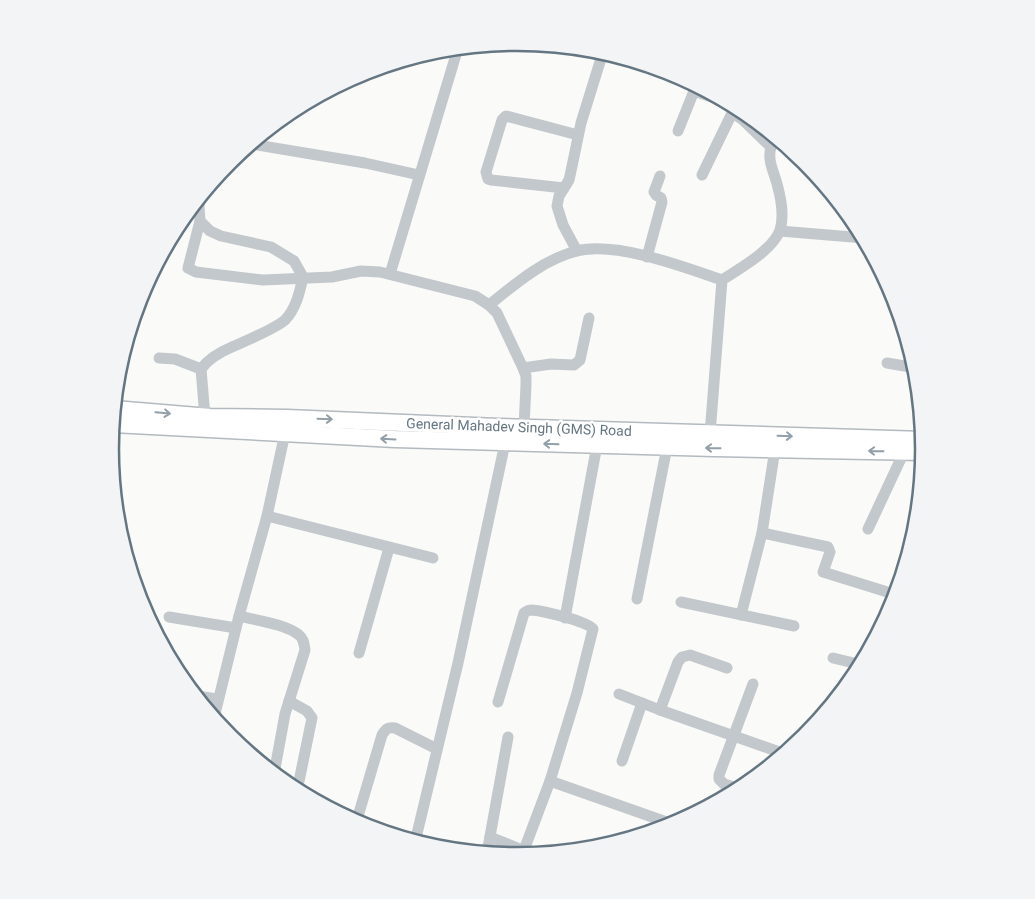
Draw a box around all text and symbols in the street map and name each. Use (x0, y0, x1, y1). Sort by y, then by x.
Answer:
one-way arrow (155, 409, 171, 418)
one-way arrow (317, 415, 333, 424)
street label: General Mahadev Singh (GMS) Road (406, 415, 632, 440)
one-way arrow (776, 431, 793, 441)
one-way arrow (380, 434, 396, 443)
one-way arrow (543, 439, 559, 449)
one-way arrow (705, 444, 721, 453)
one-way arrow (868, 446, 884, 456)

